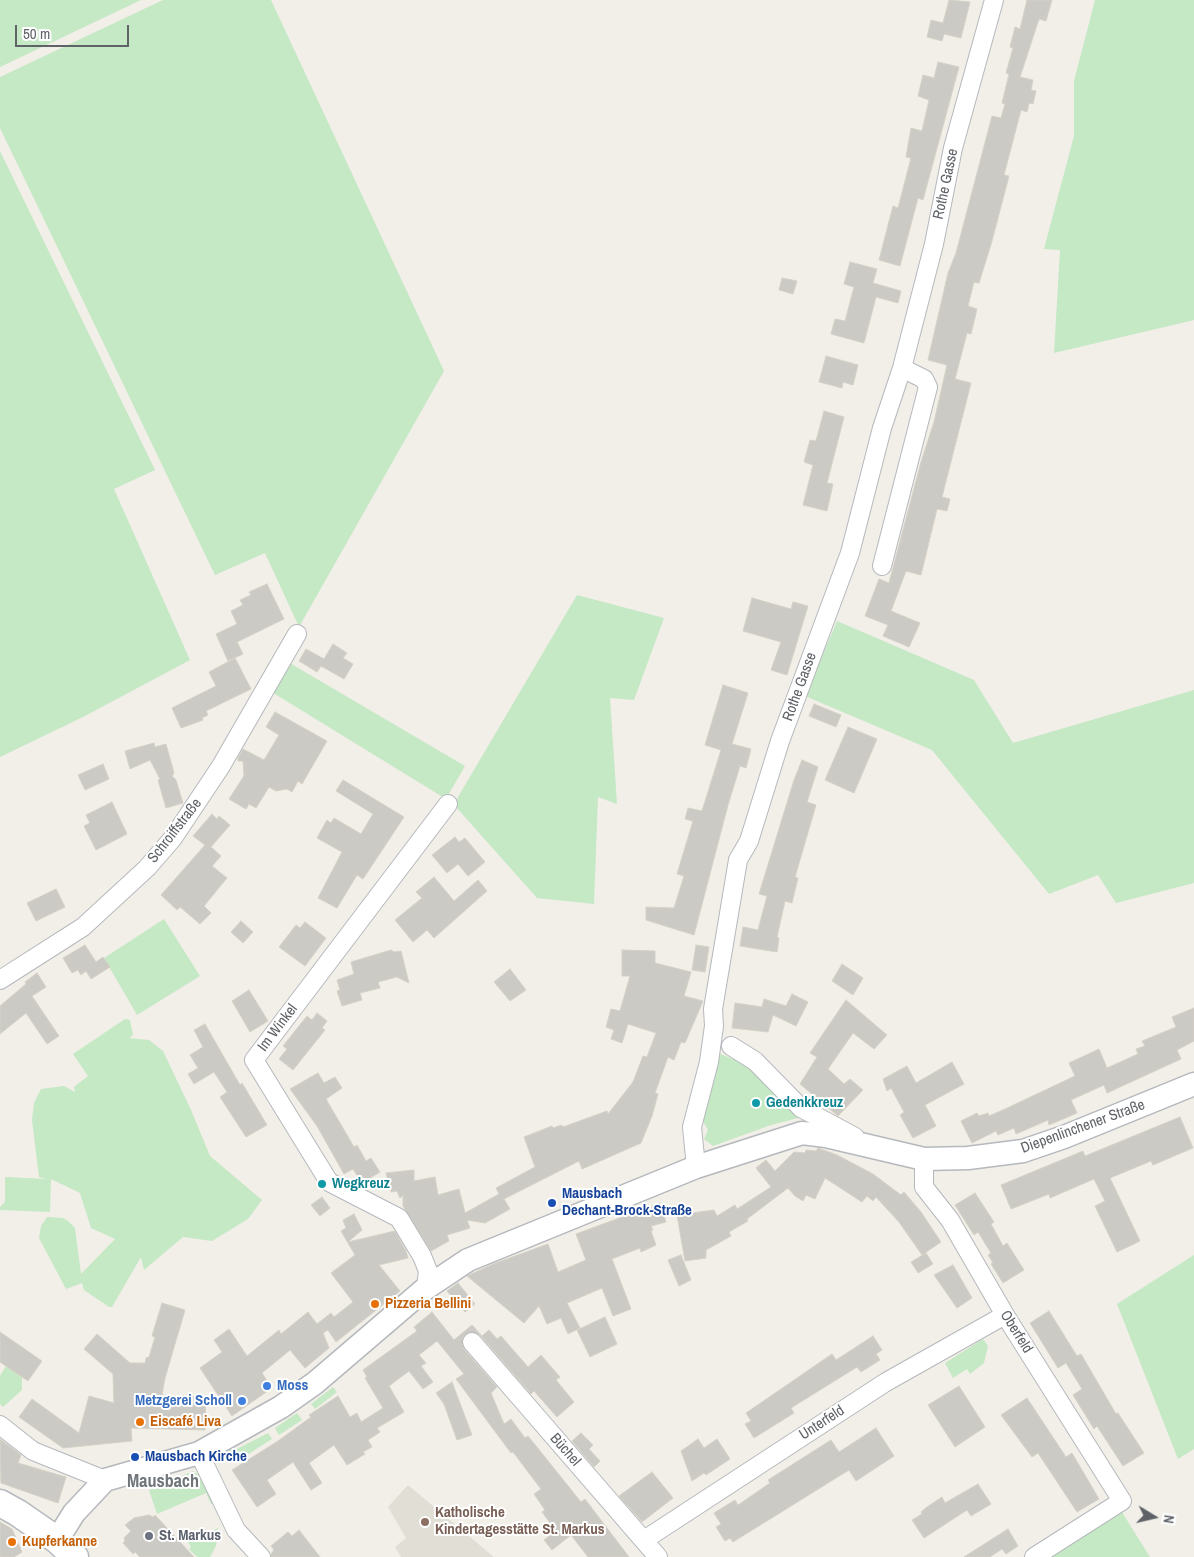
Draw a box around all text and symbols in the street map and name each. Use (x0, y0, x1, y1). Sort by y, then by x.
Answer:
scale bar (18, 15, 131, 47)
text: 50 m (23, 23, 50, 44)
street label: Rothe Gasse (930, 147, 962, 221)
street label: Rothe Gasse (779, 650, 821, 724)
street label: Schroiffstraße (144, 795, 206, 867)
street label: Im Winkel (254, 1001, 302, 1055)
place label: Gedenkkreuz (766, 1094, 843, 1112)
street label: Diepenlinchener Straße (1019, 1096, 1147, 1158)
marker: Gedenkkreuz (750, 1097, 762, 1109)
place label: Wegkreuz (332, 1175, 390, 1193)
marker: Wegkreuz (316, 1178, 328, 1190)
place label: Mausbach Dechant-Brock-Straße (562, 1185, 692, 1220)
marker: Mausbach Dechant-Brock-Straße (546, 1197, 558, 1209)
place label: Pizzeria Bellini (385, 1295, 471, 1313)
marker: Pizzeria Bellini (369, 1298, 381, 1310)
street label: Oberfeld (996, 1307, 1036, 1357)
place label: Moss (277, 1377, 308, 1395)
marker: Moss (261, 1380, 273, 1392)
place label: Metzgerei Scholl (135, 1392, 232, 1410)
marker: Metzgerei Scholl (236, 1395, 248, 1407)
street label: Unterfeld (796, 1402, 848, 1444)
place label: Eiscafé Liva (150, 1413, 221, 1431)
marker: Eiscafé Liva (134, 1416, 146, 1428)
street label: Büchel (546, 1430, 584, 1470)
place label: Mausbach Kirche (145, 1448, 247, 1466)
marker: Mausbach Kirche (129, 1451, 141, 1463)
district label: Mausbach (127, 1471, 199, 1493)
north arrow (1129, 1492, 1179, 1542)
place label: Katholische Kindertagesstätte St. Markus (435, 1504, 605, 1539)
text: N (1159, 1514, 1178, 1525)
marker: Katholische Kindertagesstätte St. Markus (419, 1516, 431, 1528)
place label: St. Markus (159, 1527, 221, 1545)
marker: St. Markus (143, 1530, 155, 1542)
place label: Kupferkanne (22, 1533, 97, 1551)
marker: Kupferkanne (6, 1536, 18, 1548)

